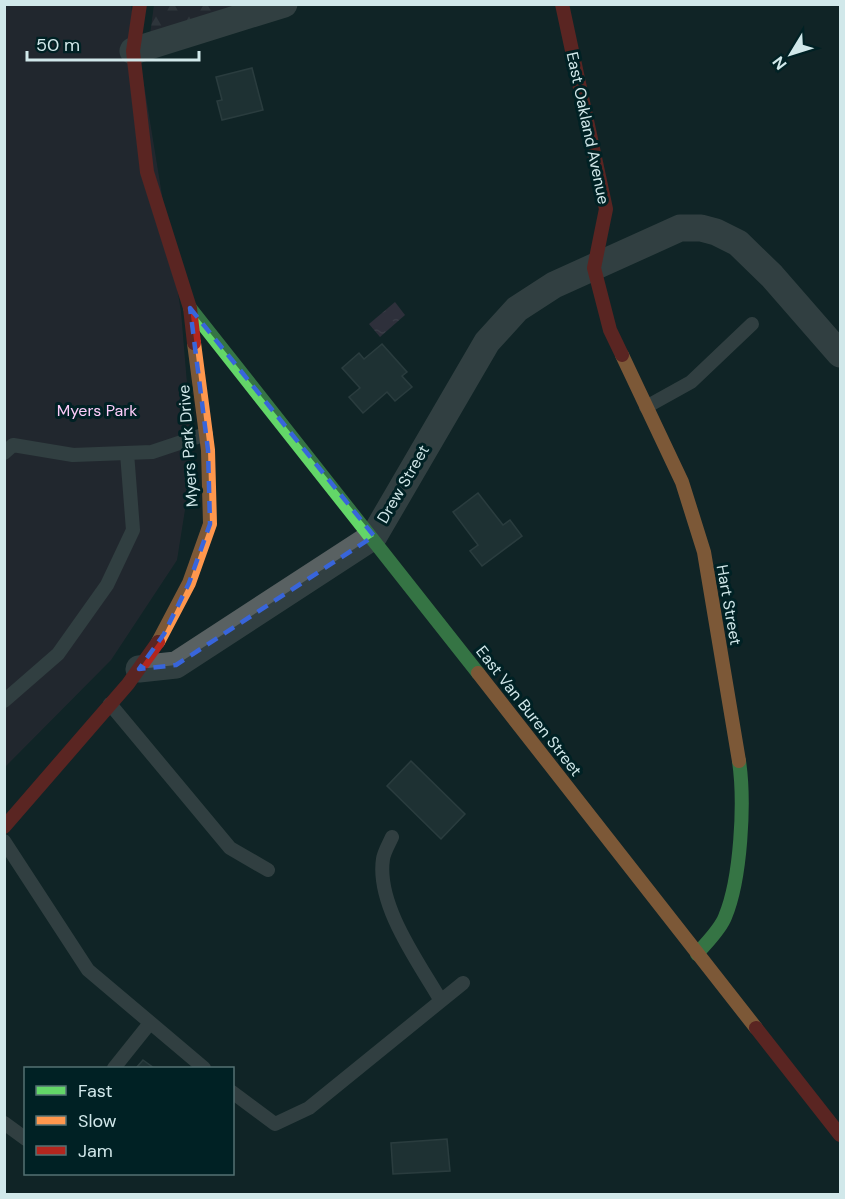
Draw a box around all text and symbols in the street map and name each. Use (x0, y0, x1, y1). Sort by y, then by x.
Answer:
scale bar (27, 24, 200, 62)
north arrow (761, 24, 821, 84)
text: 50 m (36, 33, 80, 57)
street label: East Oakland Avenue (562, 50, 614, 206)
text: N (768, 52, 791, 74)
street label: Myers Park Drive (173, 384, 203, 508)
park label: Myers Park (57, 400, 137, 421)
street label: Drew Street (372, 441, 434, 527)
street label: Hart Street (712, 563, 746, 647)
street label: East Van Buren Street (471, 641, 587, 781)
legend (24, 1067, 234, 1175)
text: Fast (78, 1079, 113, 1103)
text: Slow (78, 1109, 117, 1133)
text: Jam (78, 1139, 113, 1163)

